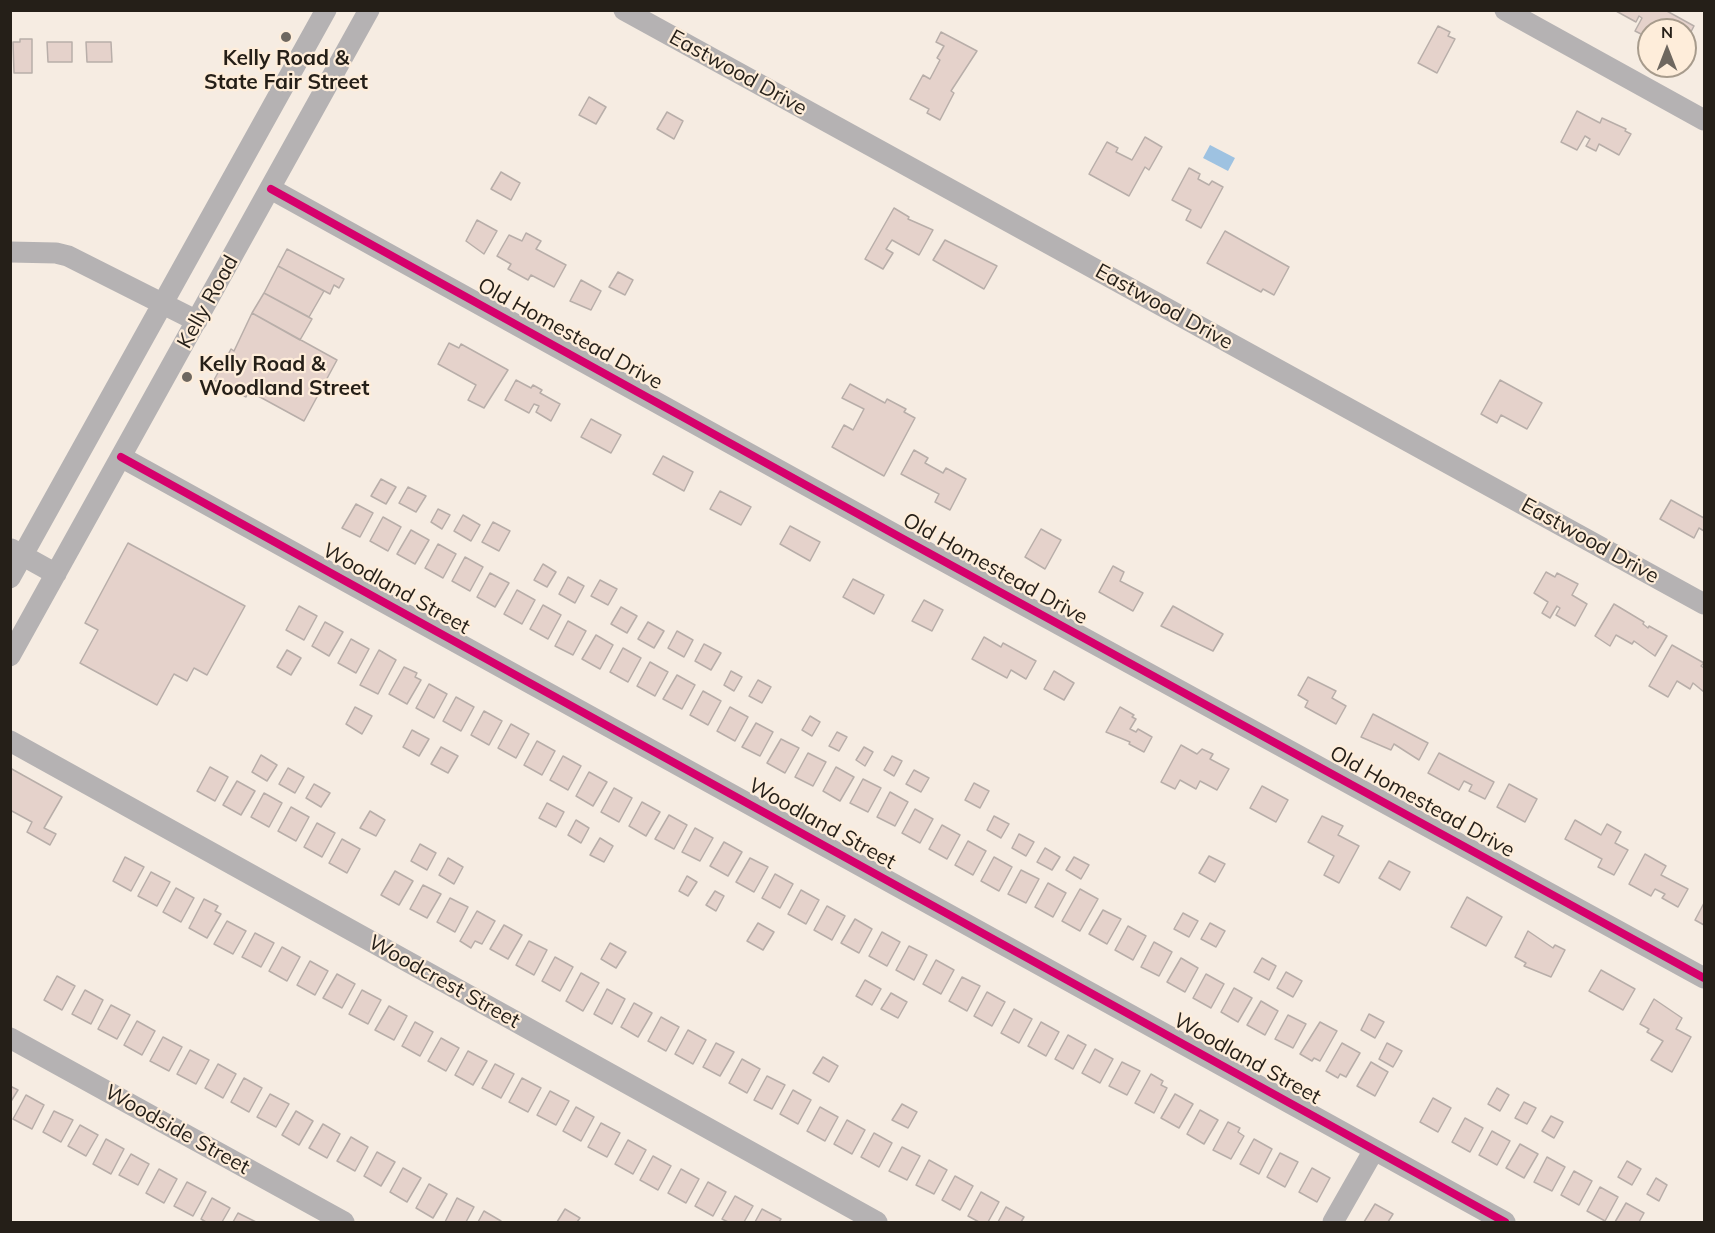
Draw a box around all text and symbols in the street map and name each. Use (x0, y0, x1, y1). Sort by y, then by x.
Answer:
north arrow (1637, 18, 1697, 78)
text: N (1661, 22, 1673, 42)
street label: Eastwood Drive (665, 25, 811, 121)
marker: Kelly Road & State Fair Street (279, 30, 293, 44)
place label: Kelly Road & State Fair Street (204, 46, 368, 96)
street label: Kelly Road (172, 251, 244, 353)
street label: Eastwood Drive (1091, 259, 1237, 355)
street label: Old Homestead Drive (473, 273, 667, 395)
place label: Kelly Road & Woodland Street (199, 352, 369, 402)
marker: Kelly Road & Woodland Street (180, 370, 194, 384)
street label: Eastwood Drive (1517, 493, 1663, 589)
street label: Old Homestead Drive (898, 508, 1092, 630)
street label: Woodland Street (318, 538, 474, 640)
street label: Old Homestead Drive (1325, 741, 1519, 863)
street label: Woodland Street (744, 773, 900, 875)
street label: Woodcrest Street (364, 930, 524, 1034)
street label: Woodland Street (1169, 1008, 1325, 1110)
street label: Woodside Street (100, 1080, 254, 1180)

